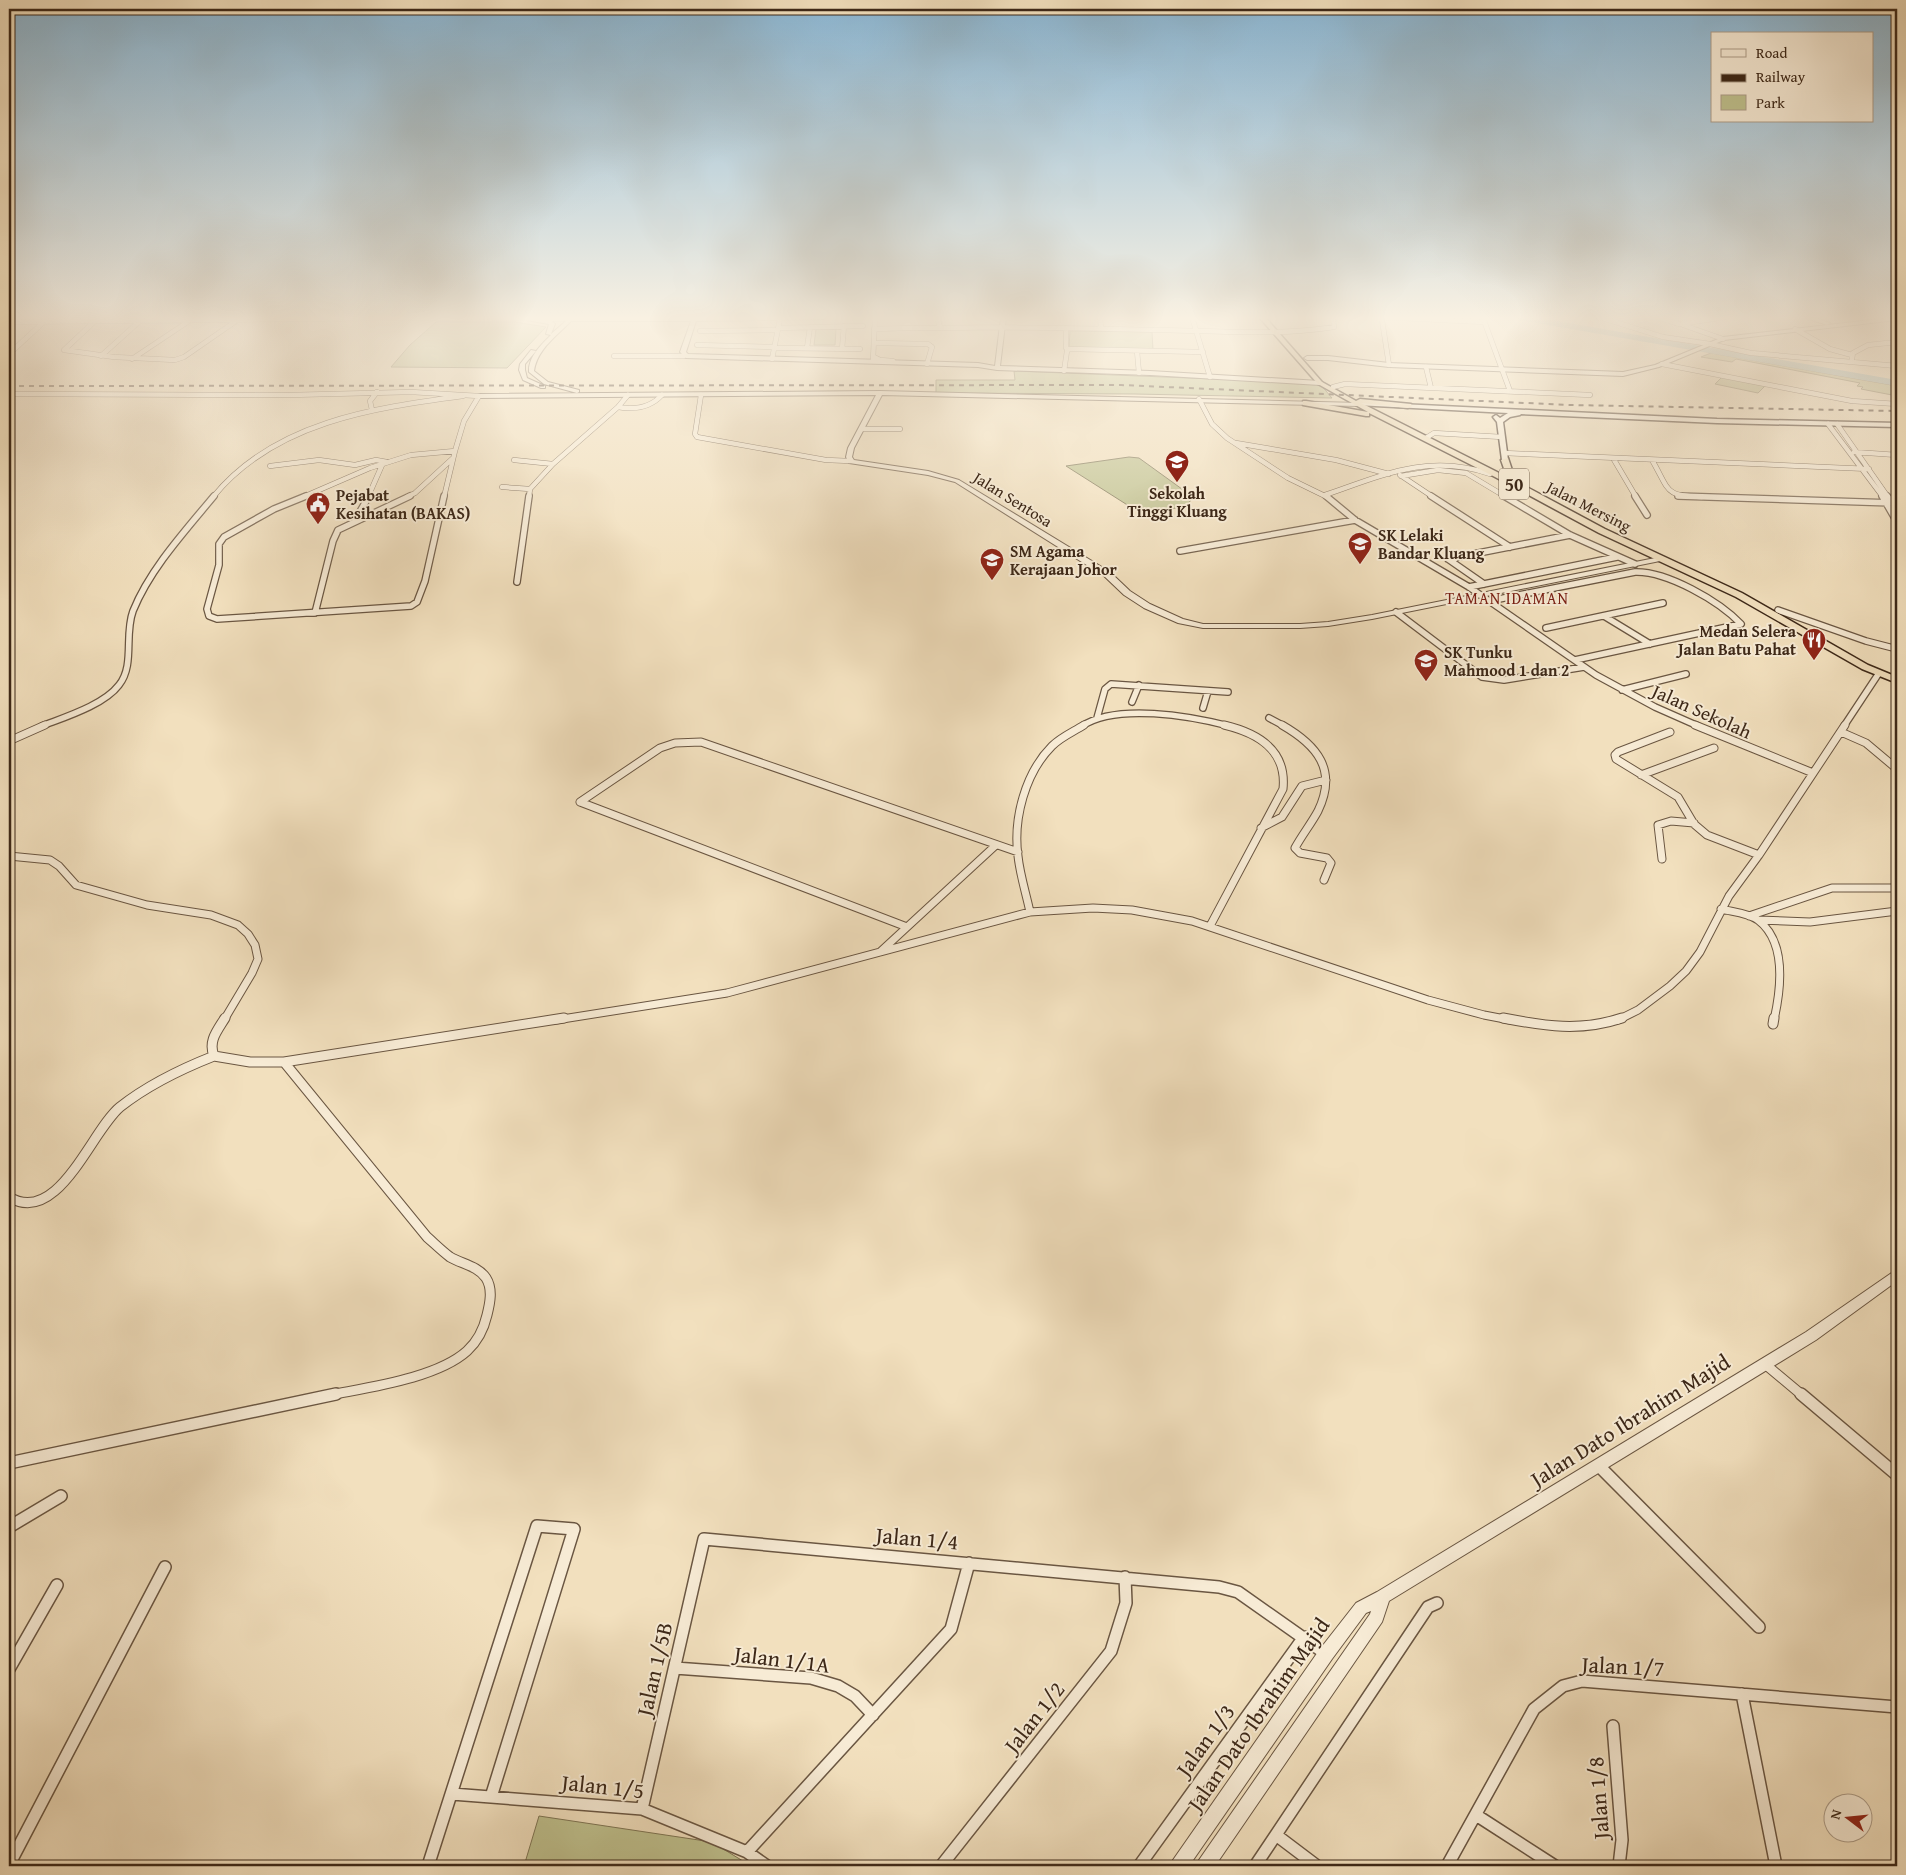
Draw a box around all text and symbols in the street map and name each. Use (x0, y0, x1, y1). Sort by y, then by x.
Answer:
legend (1711, 32, 1874, 122)
text: Road (1756, 42, 1787, 63)
text: Railway (1756, 66, 1806, 87)
text: Park (1756, 92, 1785, 113)
school or university icon: Sekolah Tinggi Kluang (1164, 449, 1190, 483)
street label: Jalan Sentosa (967, 464, 1058, 533)
road number: 50 (1499, 468, 1529, 499)
street label: Jalan Mersing (1541, 473, 1636, 538)
place label: Sekolah Tinggi Kluang (1127, 481, 1227, 523)
place label: Pejabat Kesihatan (BAKAS) (336, 483, 470, 525)
public building icon: Pejabat Kesihatan (BAKAS) (305, 491, 331, 525)
place label: SK Lelaki Bandar Kluang (1378, 523, 1485, 565)
school or university icon: SK Lelaki Bandar Kluang (1347, 531, 1373, 565)
place label: SM Agama Kerajaan Johor (1010, 539, 1118, 581)
school or university icon: SM Agama Kerajaan Johor (979, 547, 1005, 581)
district label: TAMAN IDAMAN (1445, 586, 1569, 610)
place label: Medan Selera Jalan Batu Pahat (1675, 619, 1797, 661)
restaurant icon: Medan Selera Jalan Batu Pahat (1801, 627, 1827, 661)
place label: SK Tunku Mahmood 1 dan 2 (1444, 640, 1569, 682)
school or university icon: SK Tunku Mahmood 1 dan 2 (1413, 648, 1439, 682)
street label: Jalan Sekolah (1646, 676, 1757, 746)
street label: Jalan Dato Ibrahim Majid (1522, 1345, 1736, 1496)
street label: Jalan 1/4 (871, 1518, 960, 1558)
street label: Jalan Dato Ibrahim Majid (1177, 1611, 1337, 1820)
street label: Jalan 1/5B (627, 1619, 680, 1722)
street label: Jalan 1/1A (729, 1637, 832, 1681)
street label: Jalan 1/7 (1578, 1648, 1665, 1684)
street label: Jalan 1/2 (994, 1675, 1072, 1762)
street label: Jalan 1/3 (1166, 1697, 1242, 1785)
street label: Jalan 1/8 (1579, 1756, 1617, 1843)
street label: Jalan 1/5 (557, 1765, 646, 1806)
north arrow (1824, 1792, 1874, 1842)
text: N (1825, 1807, 1847, 1822)

